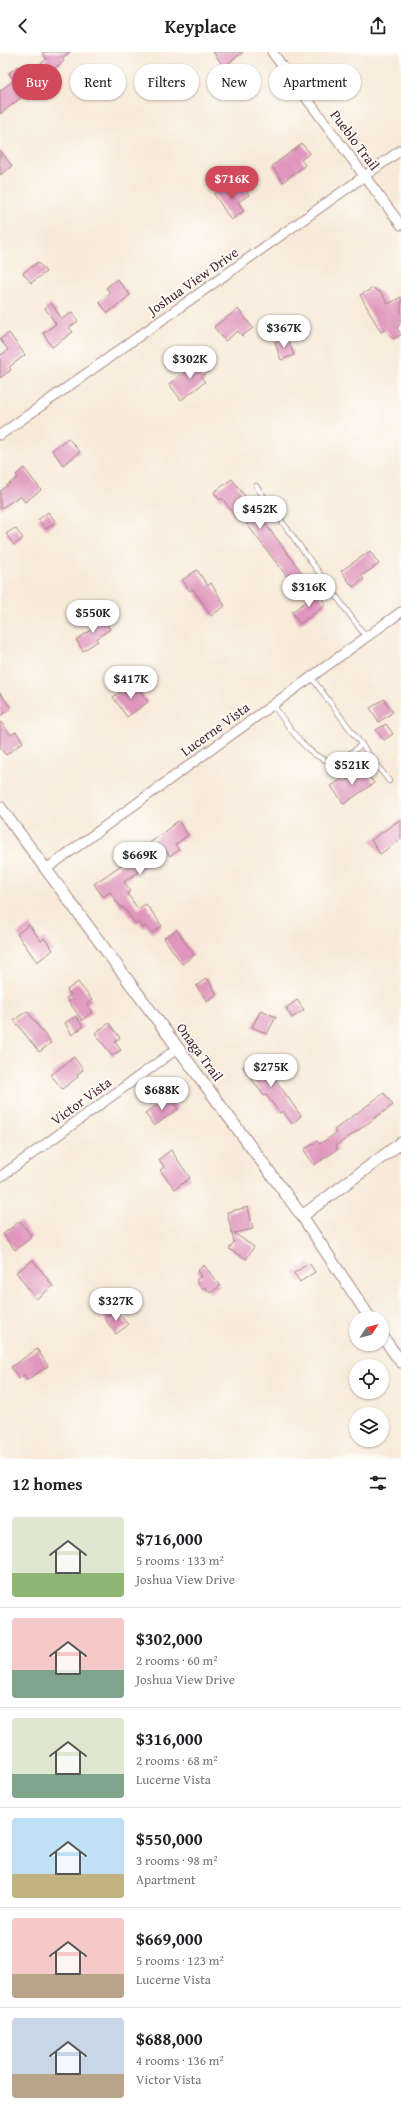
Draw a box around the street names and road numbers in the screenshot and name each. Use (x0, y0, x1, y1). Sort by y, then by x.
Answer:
street label: Pueblo Trail (326, 106, 384, 174)
street label: Joshua View Drive (142, 242, 243, 321)
street label: Lucerne Vista (176, 697, 254, 761)
street label: Onaga Trail (172, 1019, 228, 1085)
street label: Victor Vista (47, 1072, 116, 1130)

